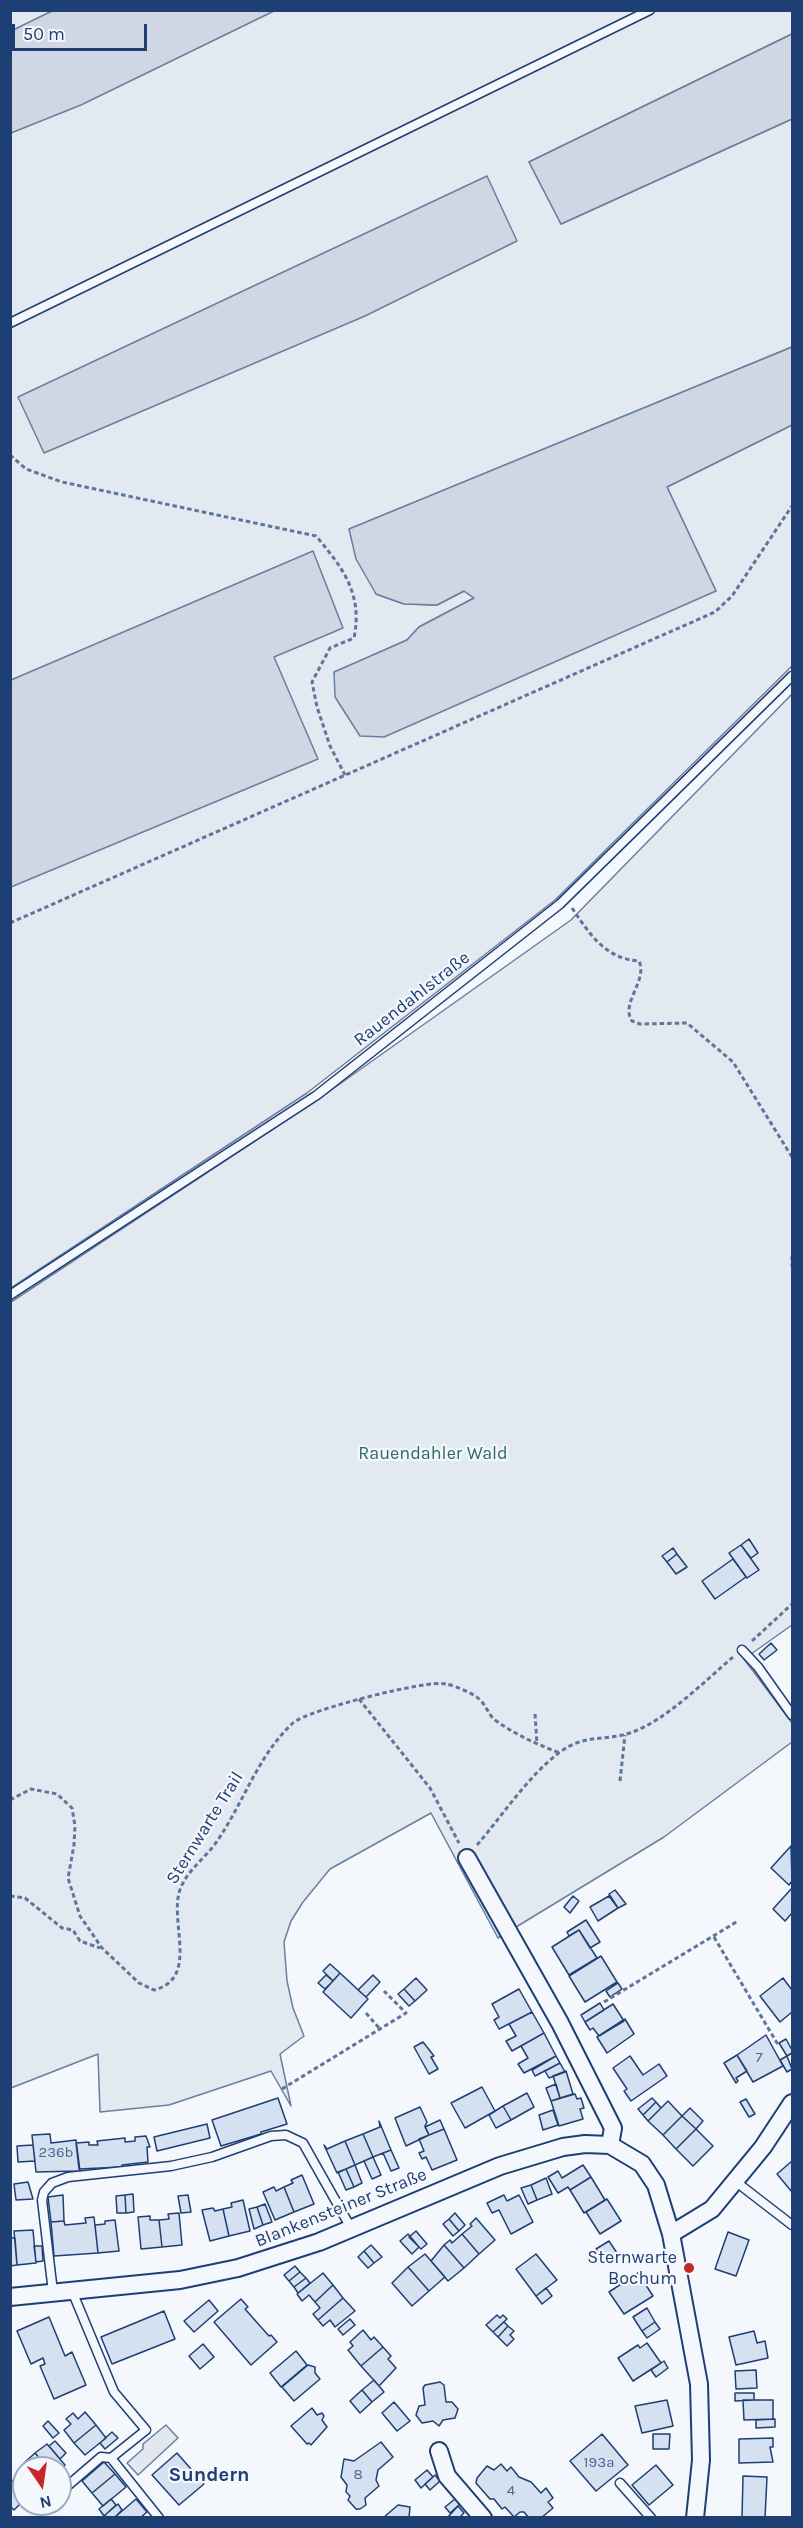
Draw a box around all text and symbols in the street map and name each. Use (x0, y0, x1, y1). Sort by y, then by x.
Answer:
scale bar (15, 12, 150, 50)
text: 50 m (23, 23, 65, 45)
street label: Rauendahlstraße (350, 947, 474, 1051)
park label: Rauendahler Wald (358, 1443, 508, 1465)
street label: Sternwarte Trail (162, 1768, 248, 1888)
house number: 7 (755, 2049, 763, 2067)
house number: 236b (38, 2144, 74, 2162)
street label: Blankensteiner Straße (252, 2164, 430, 2252)
place label: Sternwarte Bochum (587, 2247, 677, 2290)
marker: Sternwarte Bochum (682, 2261, 696, 2275)
house number: 193a (584, 2454, 614, 2472)
north arrow (12, 2456, 72, 2516)
district label: Sundern (169, 2463, 249, 2487)
house number: 8 (353, 2466, 363, 2484)
house number: 4 (507, 2482, 515, 2500)
text: N (38, 2492, 53, 2513)

